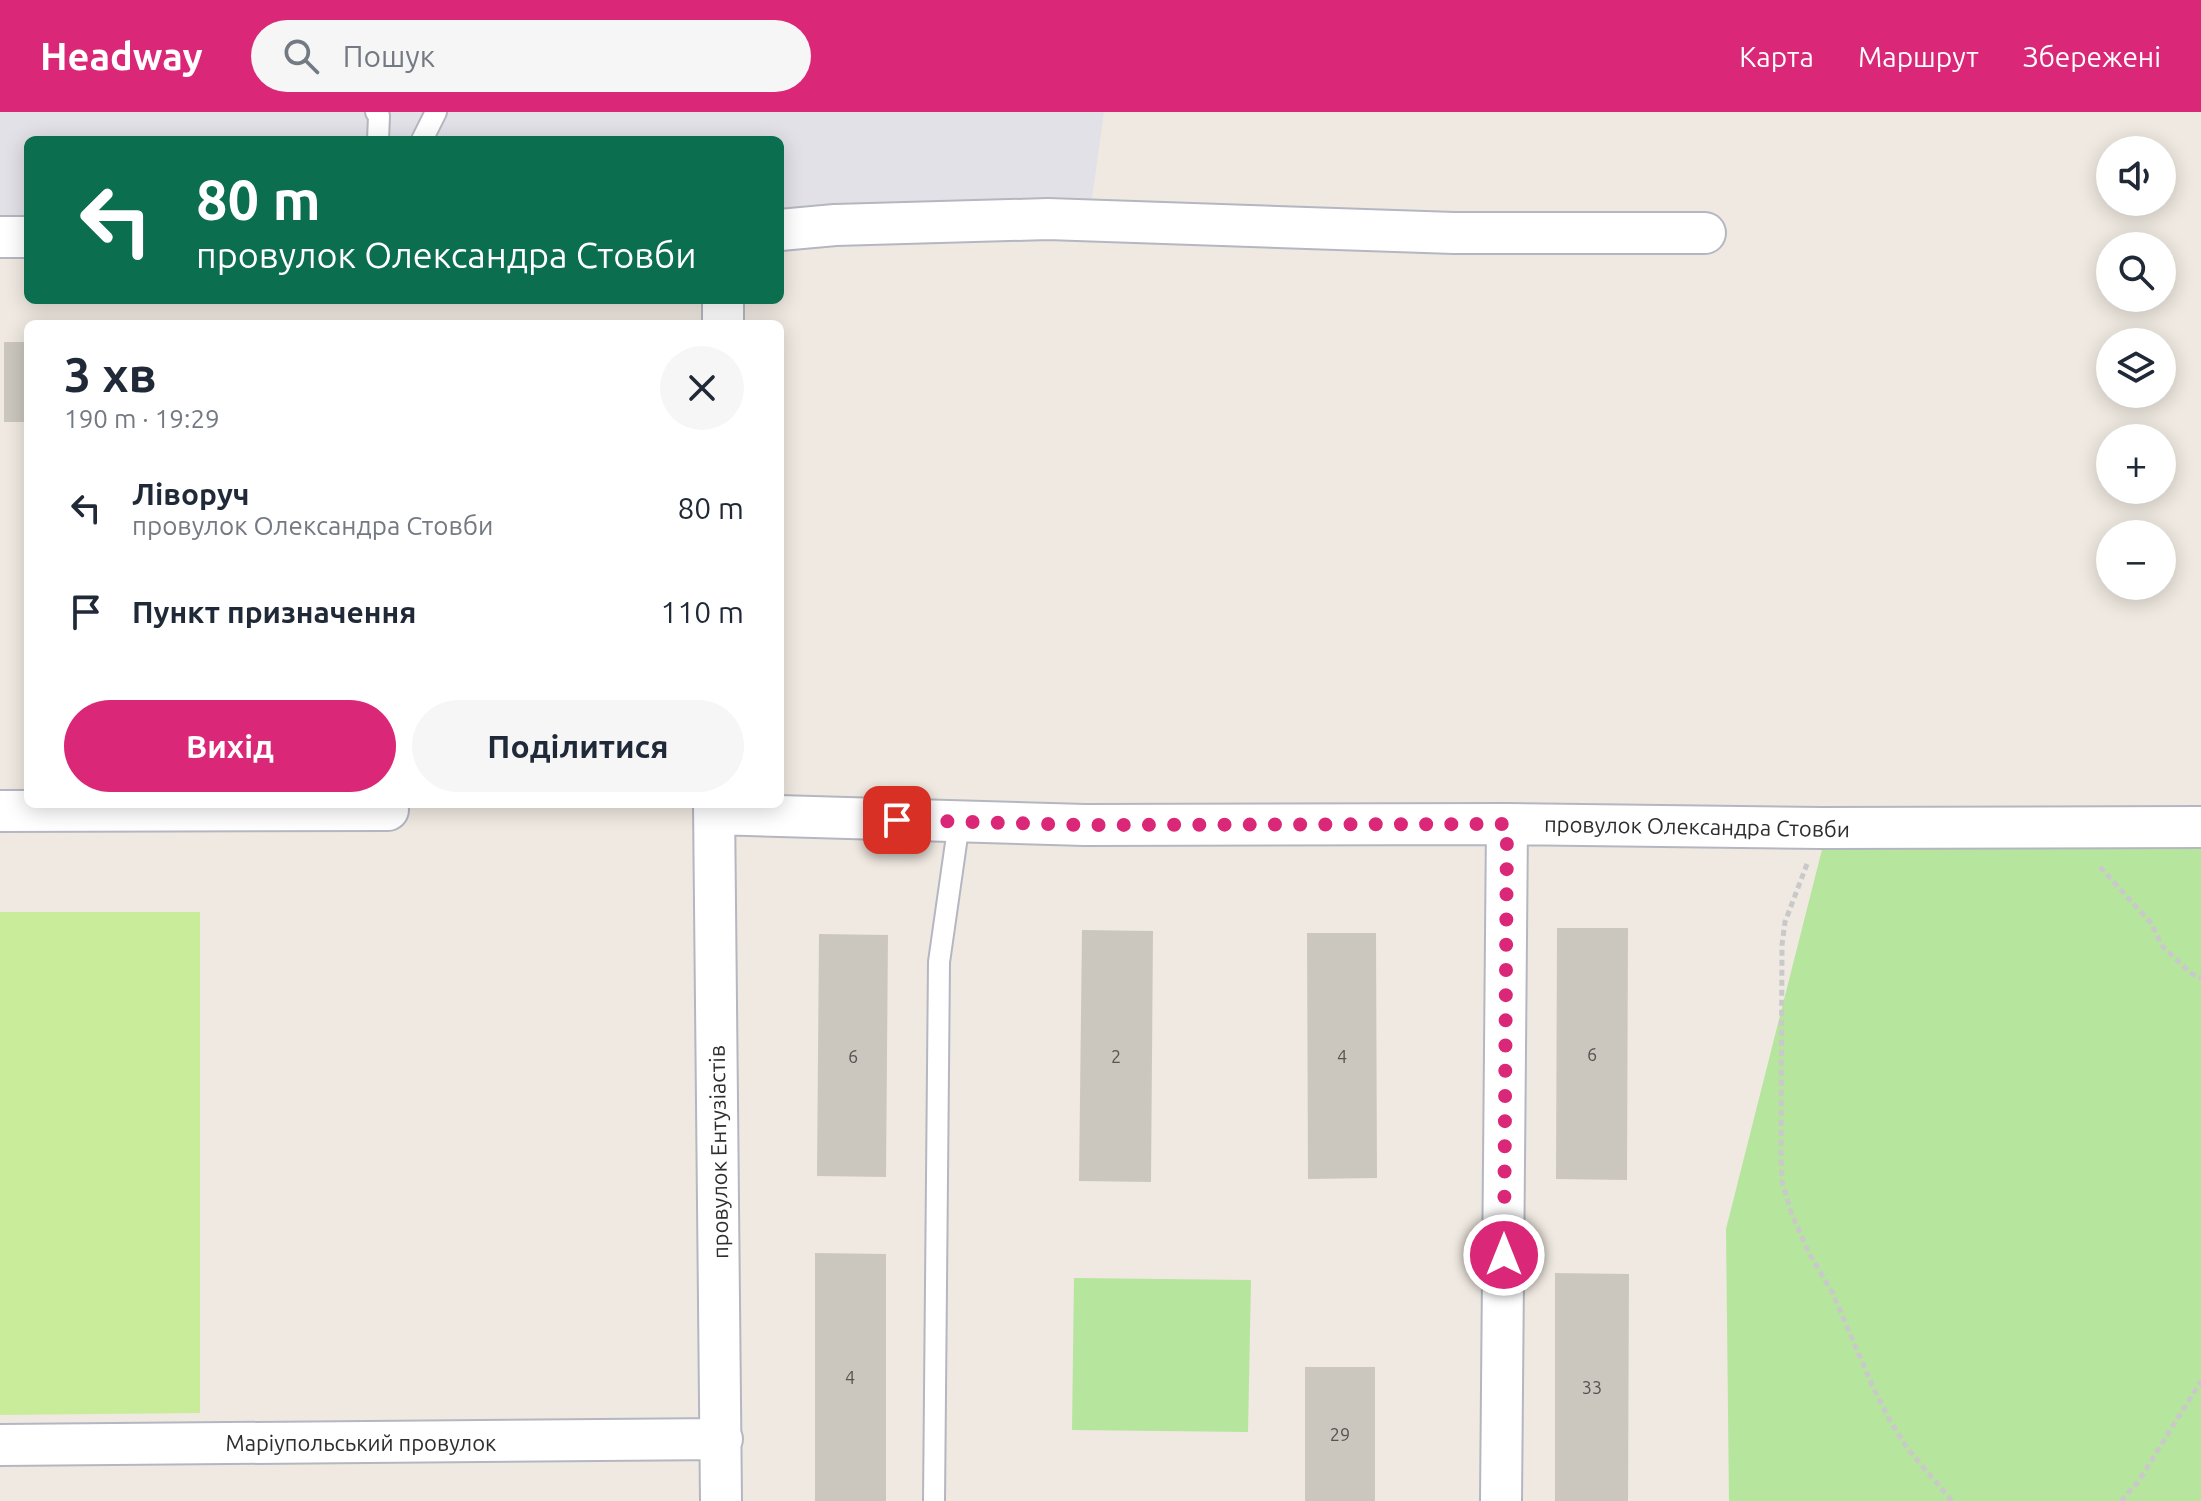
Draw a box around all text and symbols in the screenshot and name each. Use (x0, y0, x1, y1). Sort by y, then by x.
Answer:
search box (251, 20, 811, 92)
icon: search (279, 34, 323, 78)
text: Headway (40, 35, 203, 77)
text: Пошук (343, 39, 435, 73)
text: Карта (1739, 41, 1814, 72)
text: Маршрут (1858, 41, 1979, 72)
text: Збережені (2023, 41, 2161, 72)
map controls (2096, 136, 2176, 600)
button: sound (2096, 136, 2176, 216)
icon: left (64, 168, 168, 272)
text: 80 m (196, 168, 321, 231)
button: search (2096, 232, 2176, 312)
text: провулок Олександра Стовби (196, 234, 696, 275)
button: layers (2096, 328, 2176, 408)
button: close (660, 346, 744, 430)
text: 3 хв (64, 347, 157, 401)
text: 190 m · 19:29 (64, 404, 220, 433)
button: + (2096, 424, 2176, 504)
text: Ліворуч (132, 477, 250, 511)
icon: left (64, 486, 108, 530)
text: 80 m (677, 491, 744, 525)
text: провулок Олександра Стовби (132, 511, 493, 540)
button: − (2096, 520, 2176, 600)
icon: arrive (64, 590, 108, 634)
text: Пункт призначення (132, 595, 416, 629)
text: 110 m (660, 595, 744, 629)
button: Вихід (64, 700, 396, 792)
button: Поділитися (412, 700, 744, 792)
pin (863, 786, 931, 854)
icon: arrive (875, 798, 919, 842)
street label: провулок Олександра Стовби (1544, 811, 1850, 841)
house number: 6 (1587, 1044, 1597, 1064)
street label: провулок Ентузіастів (704, 1045, 732, 1259)
house number: 6 (848, 1046, 858, 1066)
house number: 2 (1111, 1046, 1121, 1066)
house number: 4 (1337, 1046, 1347, 1066)
position arrow (1462, 1213, 1546, 1297)
house number: 4 (845, 1367, 855, 1387)
house number: 33 (1582, 1377, 1602, 1397)
house number: 29 (1330, 1424, 1350, 1444)
street label: Маріупольський провулок (226, 1430, 496, 1455)

